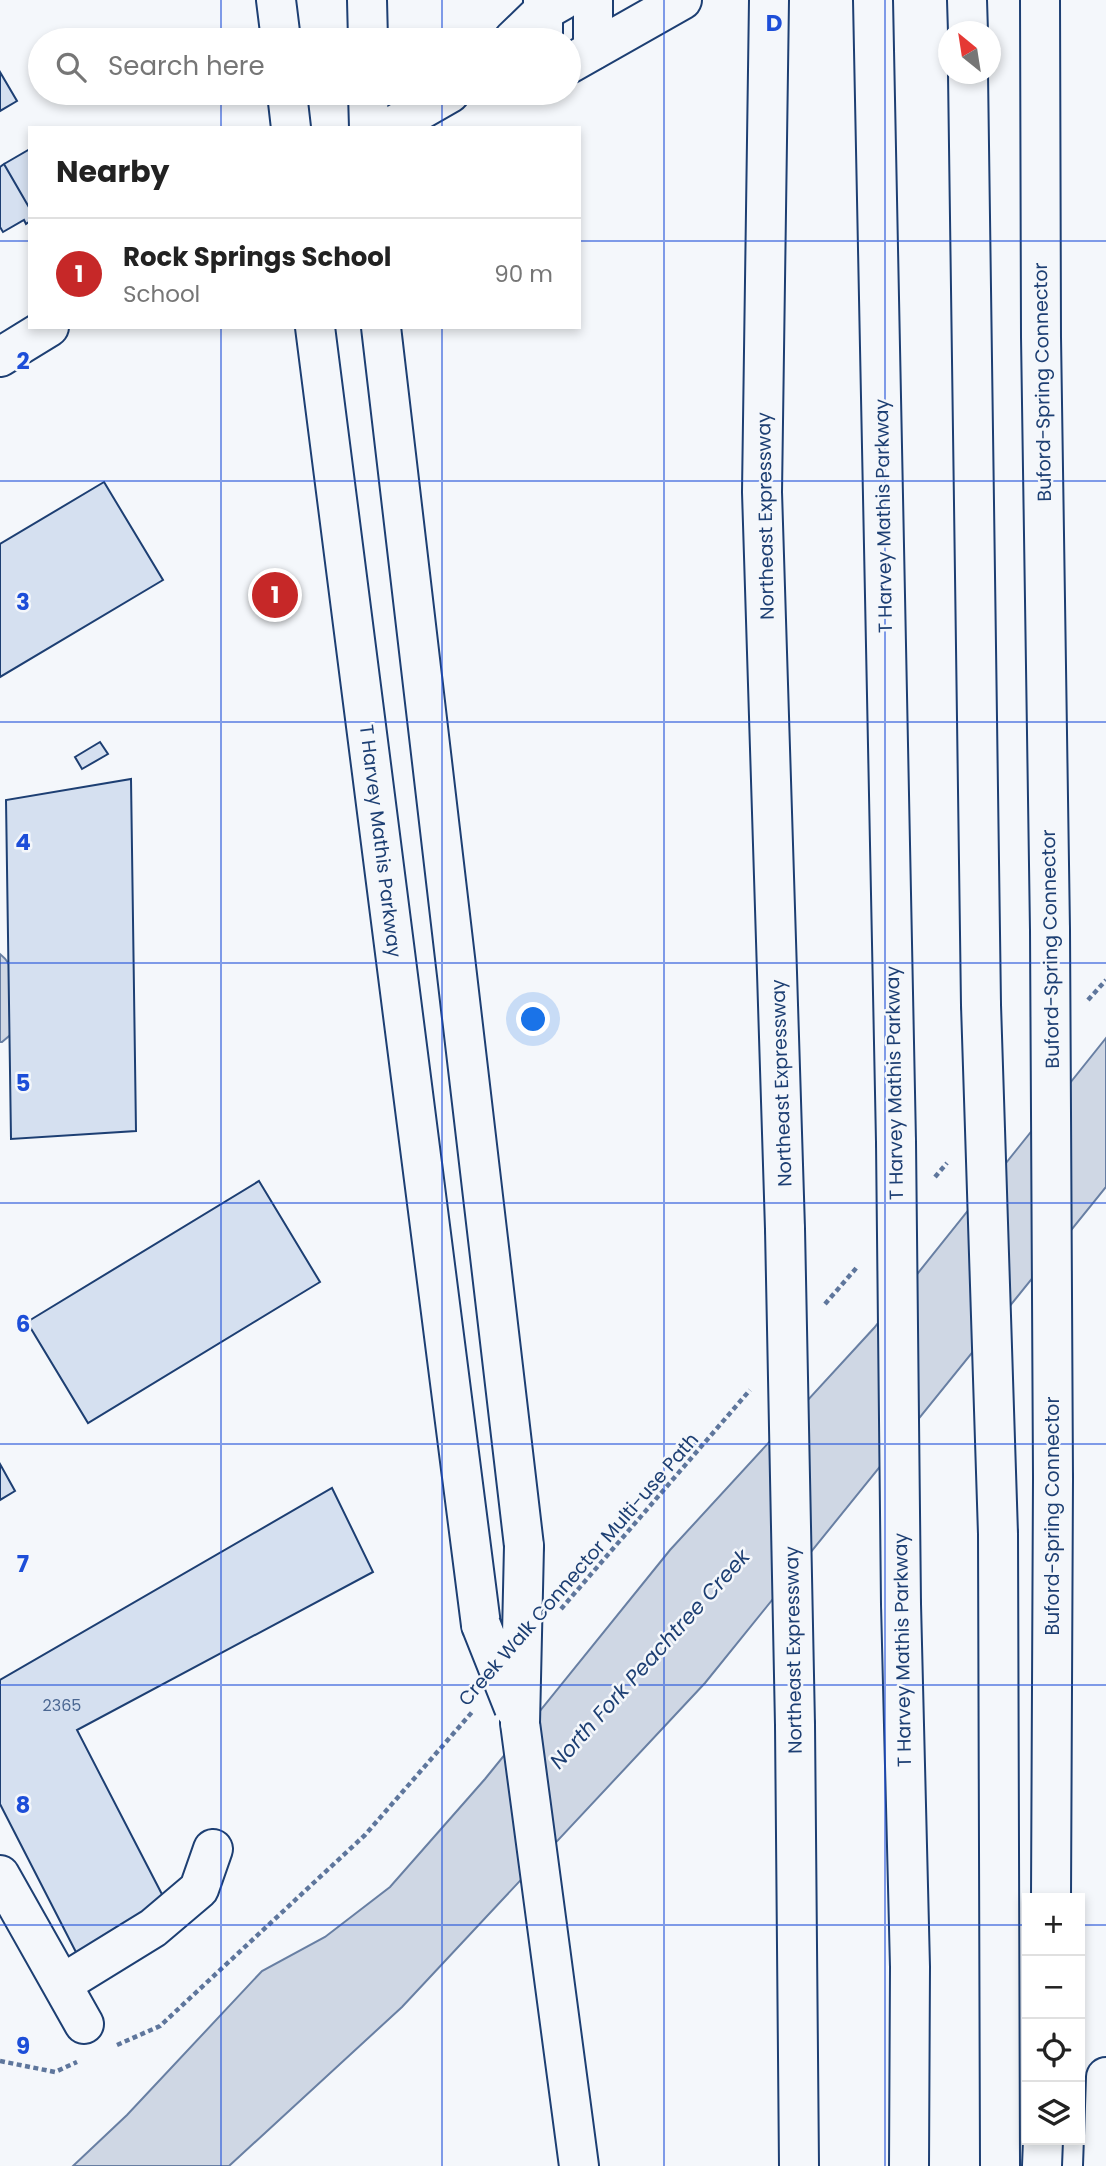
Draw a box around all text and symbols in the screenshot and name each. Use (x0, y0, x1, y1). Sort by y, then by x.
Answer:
text: D (766, 7, 782, 39)
north arrow (938, 21, 1001, 84)
search box (28, 28, 581, 105)
icon: search (52, 48, 90, 86)
text: Search here (108, 48, 265, 84)
text: Nearby (56, 150, 170, 193)
text: Rock Springs School (123, 239, 392, 275)
text: 1 (75, 258, 83, 290)
text: 90 m (494, 258, 553, 290)
street label: Buford-Spring Connector (1027, 262, 1058, 502)
text: School (123, 278, 200, 310)
text: 2 (16, 345, 30, 377)
street label: T Harvey Mathis Parkway (868, 398, 899, 633)
street label: Northeast Expressway (750, 412, 781, 620)
pin: 1 (252, 569, 298, 621)
text: 3 (16, 586, 30, 618)
street label: T Harvey Mathis Parkway (353, 723, 408, 959)
text: 4 (15, 826, 31, 858)
street label: Buford-Spring Connector (1035, 829, 1066, 1069)
street label: T Harvey Mathis Parkway (879, 965, 910, 1200)
street label: Northeast Expressway (764, 978, 799, 1187)
your location (516, 1002, 550, 1036)
text: 5 (16, 1067, 30, 1099)
text: 6 (16, 1308, 30, 1340)
street label: Buford-Spring Connector (1039, 1396, 1066, 1636)
street label: Creek Walk Connector Multi-use Path (452, 1427, 705, 1712)
street label: T Harvey Mathis Parkway (887, 1532, 918, 1767)
water label: North Fork Peachtree Creek (543, 1542, 757, 1775)
street label: Northeast Expressway (778, 1546, 809, 1754)
text: 7 (17, 1548, 29, 1580)
house number: 2365 (43, 1694, 81, 1717)
text: 8 (16, 1789, 30, 1821)
map controls (1022, 1893, 1085, 2145)
button: + (1022, 1893, 1085, 1956)
button: − (1022, 1956, 1085, 2019)
button: locate (1022, 2019, 1085, 2082)
text: 9 (16, 2030, 30, 2062)
button: layers (1022, 2082, 1085, 2145)

